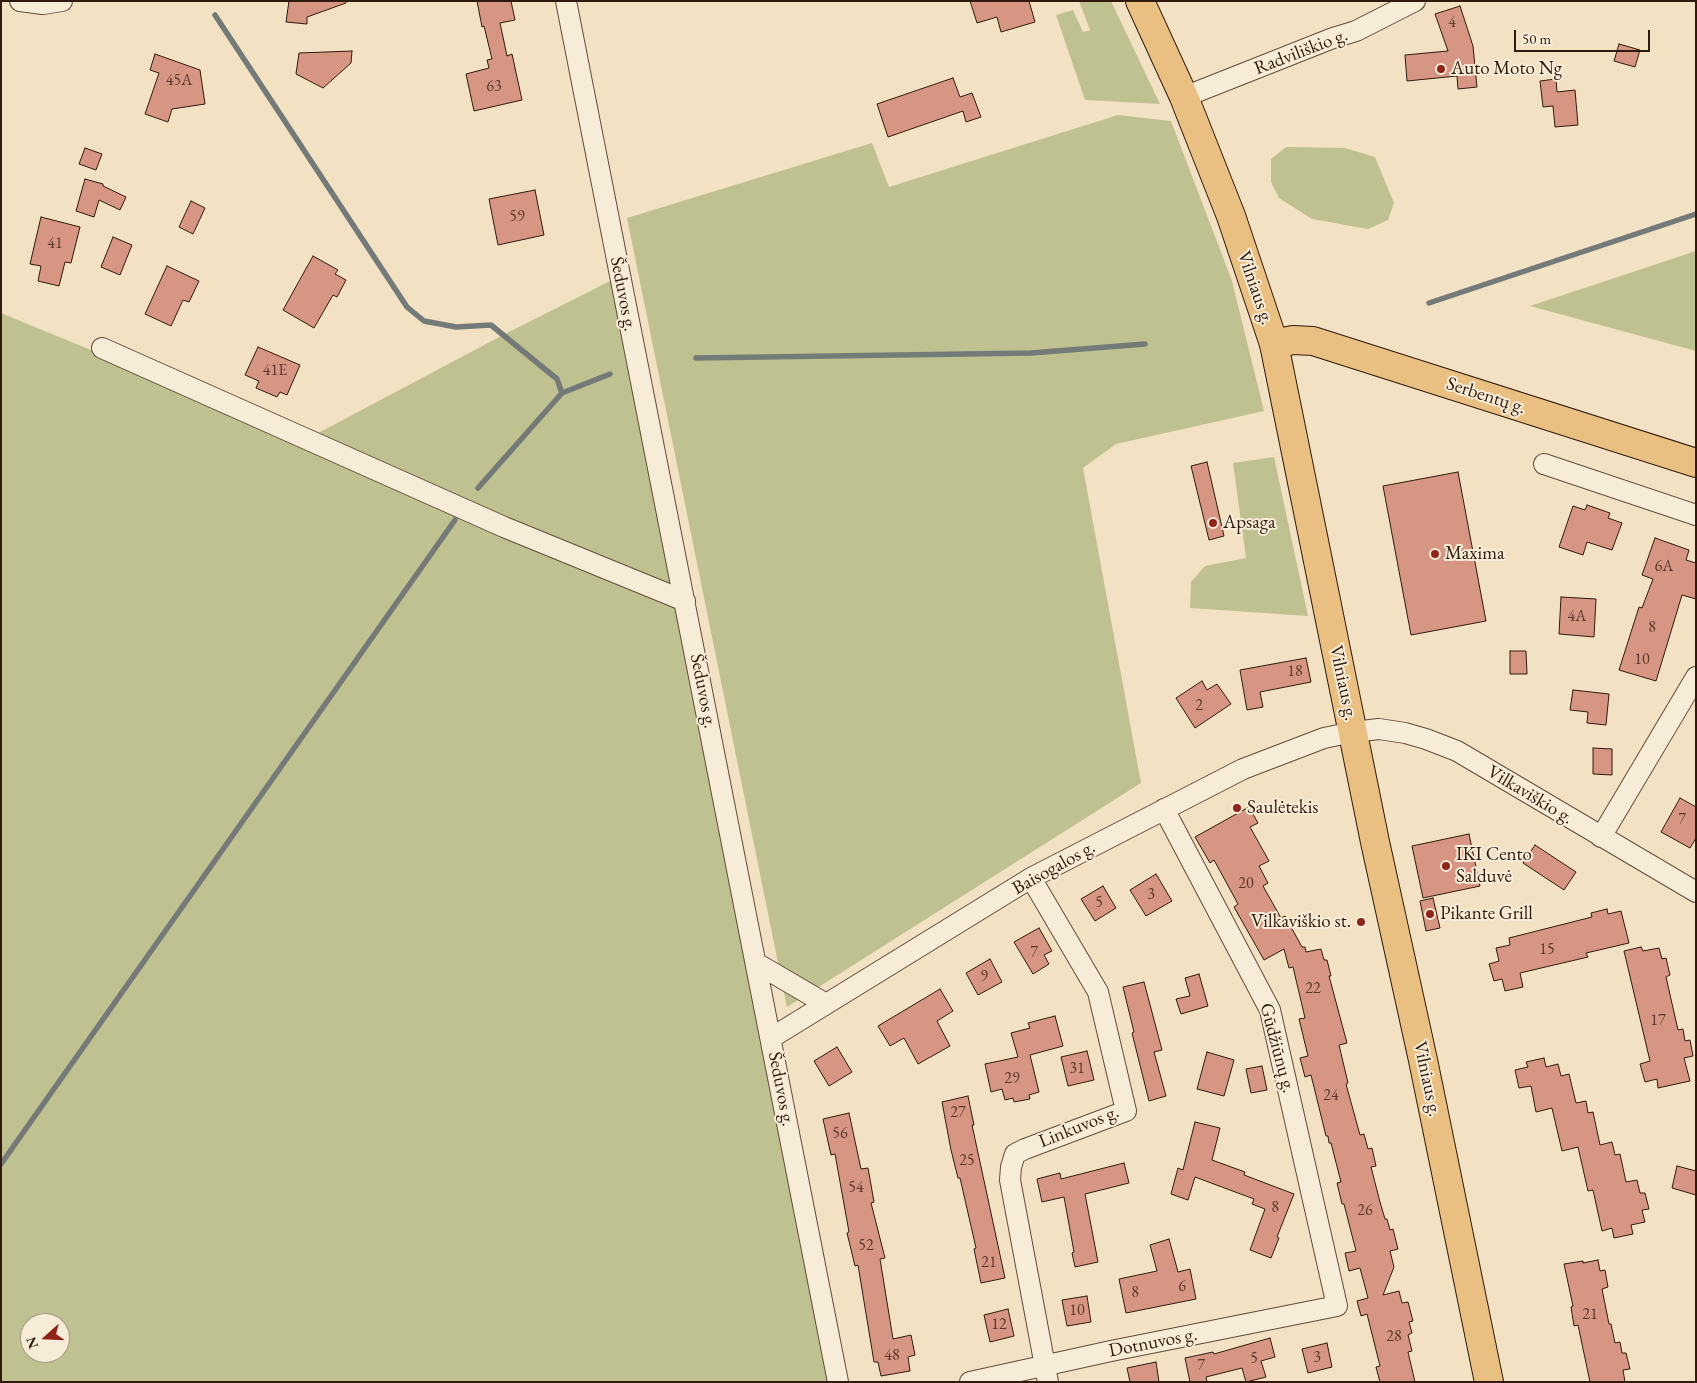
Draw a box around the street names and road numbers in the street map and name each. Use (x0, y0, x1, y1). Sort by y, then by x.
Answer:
street label: Radviliškio g. (1251, 24, 1351, 80)
street label: Vilniaus g. (1232, 248, 1278, 328)
street label: Šeduvos g. (605, 255, 641, 333)
street label: Serbentų g. (1443, 372, 1529, 420)
street label: Vilniaus g. (1324, 643, 1362, 723)
street label: Šeduvos g. (685, 652, 721, 730)
street label: Vilkaviškio g. (1483, 760, 1577, 830)
street label: Baisogalos g. (1009, 836, 1099, 900)
street label: Gūdžiūnų g. (1254, 1001, 1300, 1095)
street label: Vilniaus g. (1408, 1039, 1446, 1119)
street label: Šeduvos g. (763, 1050, 799, 1128)
street label: Linkuvos g. (1036, 1101, 1122, 1153)
street label: Dotnuvos g. (1107, 1323, 1199, 1363)

